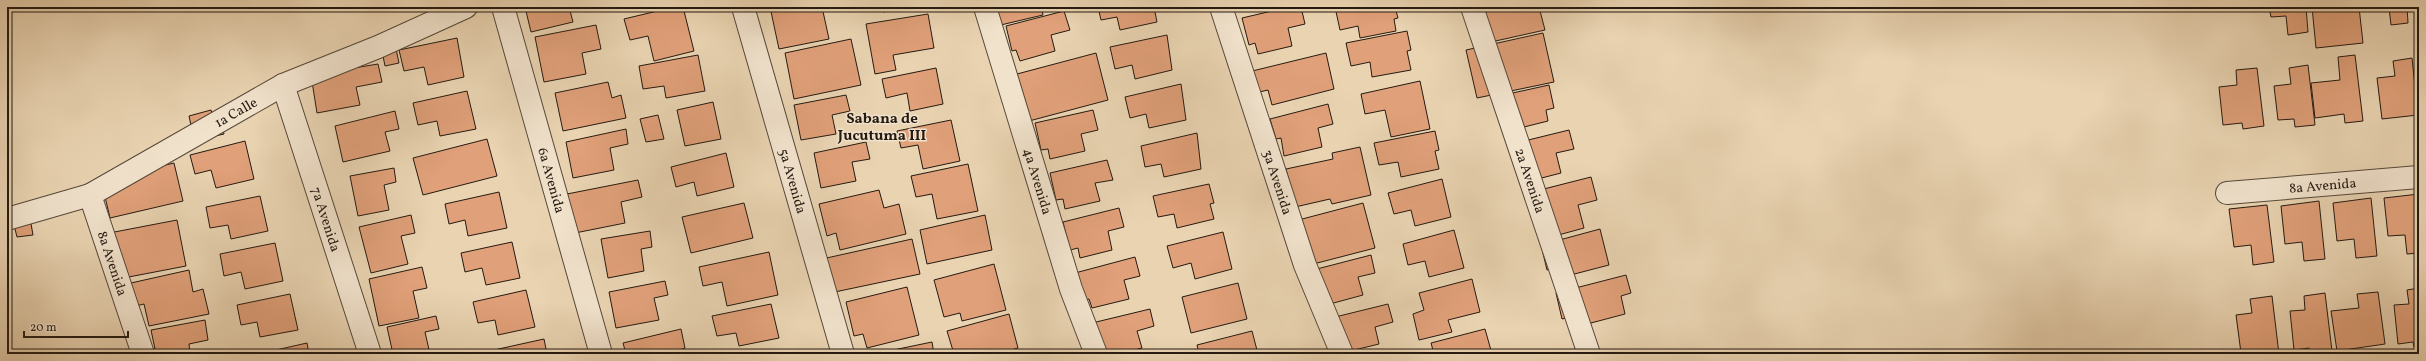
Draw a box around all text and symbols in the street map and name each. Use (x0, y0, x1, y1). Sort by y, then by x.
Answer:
street label: 1a Calle (211, 93, 262, 133)
district label: Sabana de Jucutuma III (837, 109, 926, 147)
street label: 6a Avenida (532, 146, 569, 216)
street label: 4a Avenida (1018, 146, 1056, 217)
street label: 2a Avenida (1509, 146, 1549, 216)
street label: 5a Avenida (773, 147, 810, 216)
street label: 3a Avenida (1257, 147, 1296, 217)
street label: 8a Avenida (2288, 174, 2357, 199)
street label: 7a Avenida (306, 185, 344, 254)
street label: 8a Avenida (92, 229, 131, 299)
scale bar (24, 313, 128, 339)
text: 20 m (30, 320, 57, 336)

